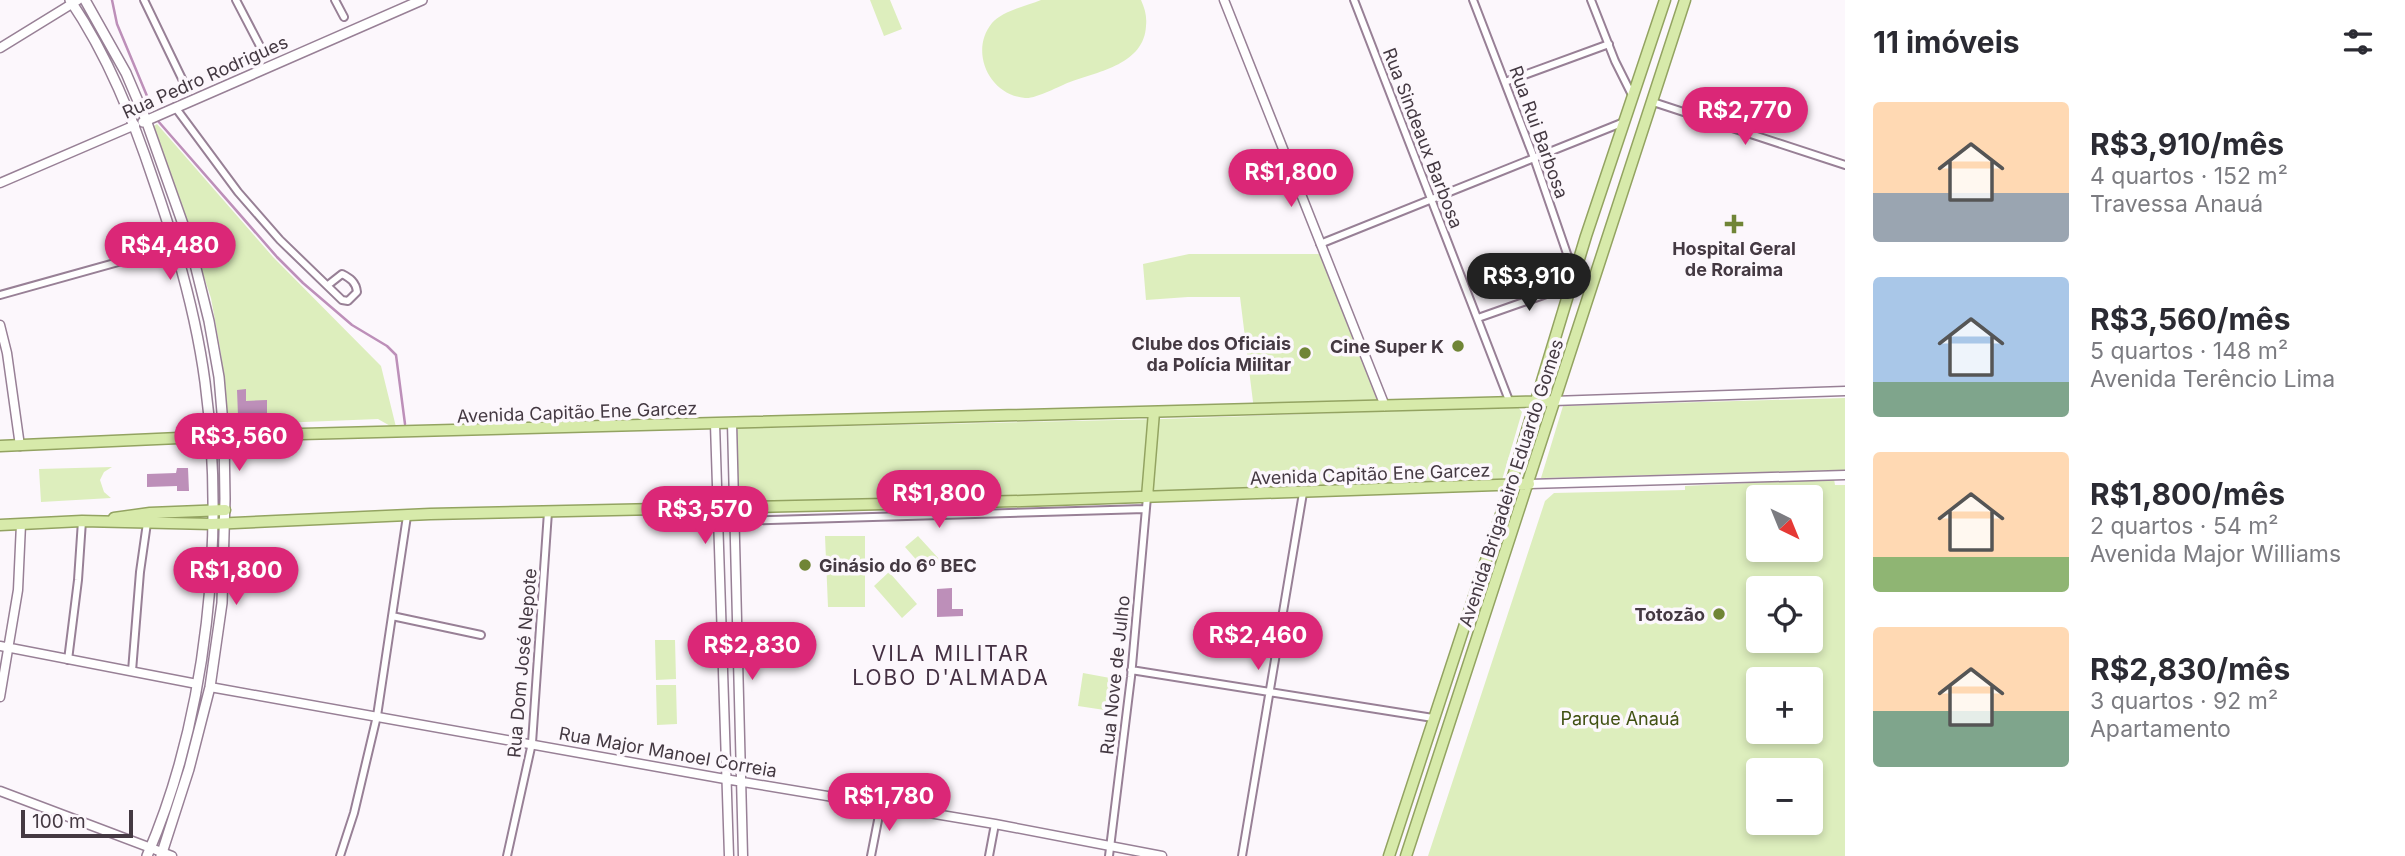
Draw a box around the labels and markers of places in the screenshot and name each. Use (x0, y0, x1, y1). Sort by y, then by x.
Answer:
pin: R$2,770 (1680, 88, 1810, 147)
pin: R$1,800 (1226, 150, 1356, 209)
marker: Hospital Geral de Roraima (1724, 214, 1744, 234)
pin: R$4,480 (105, 222, 235, 282)
place label: Hospital Geral de Roraima (1672, 238, 1796, 280)
pin: R$3,910 (1464, 254, 1594, 313)
place label: Clube dos Oficiais da Polícia Militar (1132, 333, 1291, 375)
place label: Cine Super K (1330, 336, 1444, 357)
marker: Cine Super K (1450, 338, 1466, 354)
marker: Clube dos Oficiais da Polícia Militar (1297, 345, 1313, 361)
pin: R$3,560 (174, 414, 304, 473)
pin: R$1,800 (874, 470, 1004, 530)
pin: R$3,570 (640, 486, 770, 546)
pin: R$1,800 (171, 548, 301, 607)
place label: Ginásio do 6º BEC (819, 555, 977, 576)
marker: Ginásio do 6º BEC (797, 557, 813, 573)
place label: Totozão (1634, 604, 1705, 625)
marker: Totozão (1711, 606, 1727, 622)
pin: R$2,460 (1193, 612, 1323, 672)
pin: R$2,830 (687, 622, 817, 682)
pin: R$1,780 (824, 774, 954, 833)

